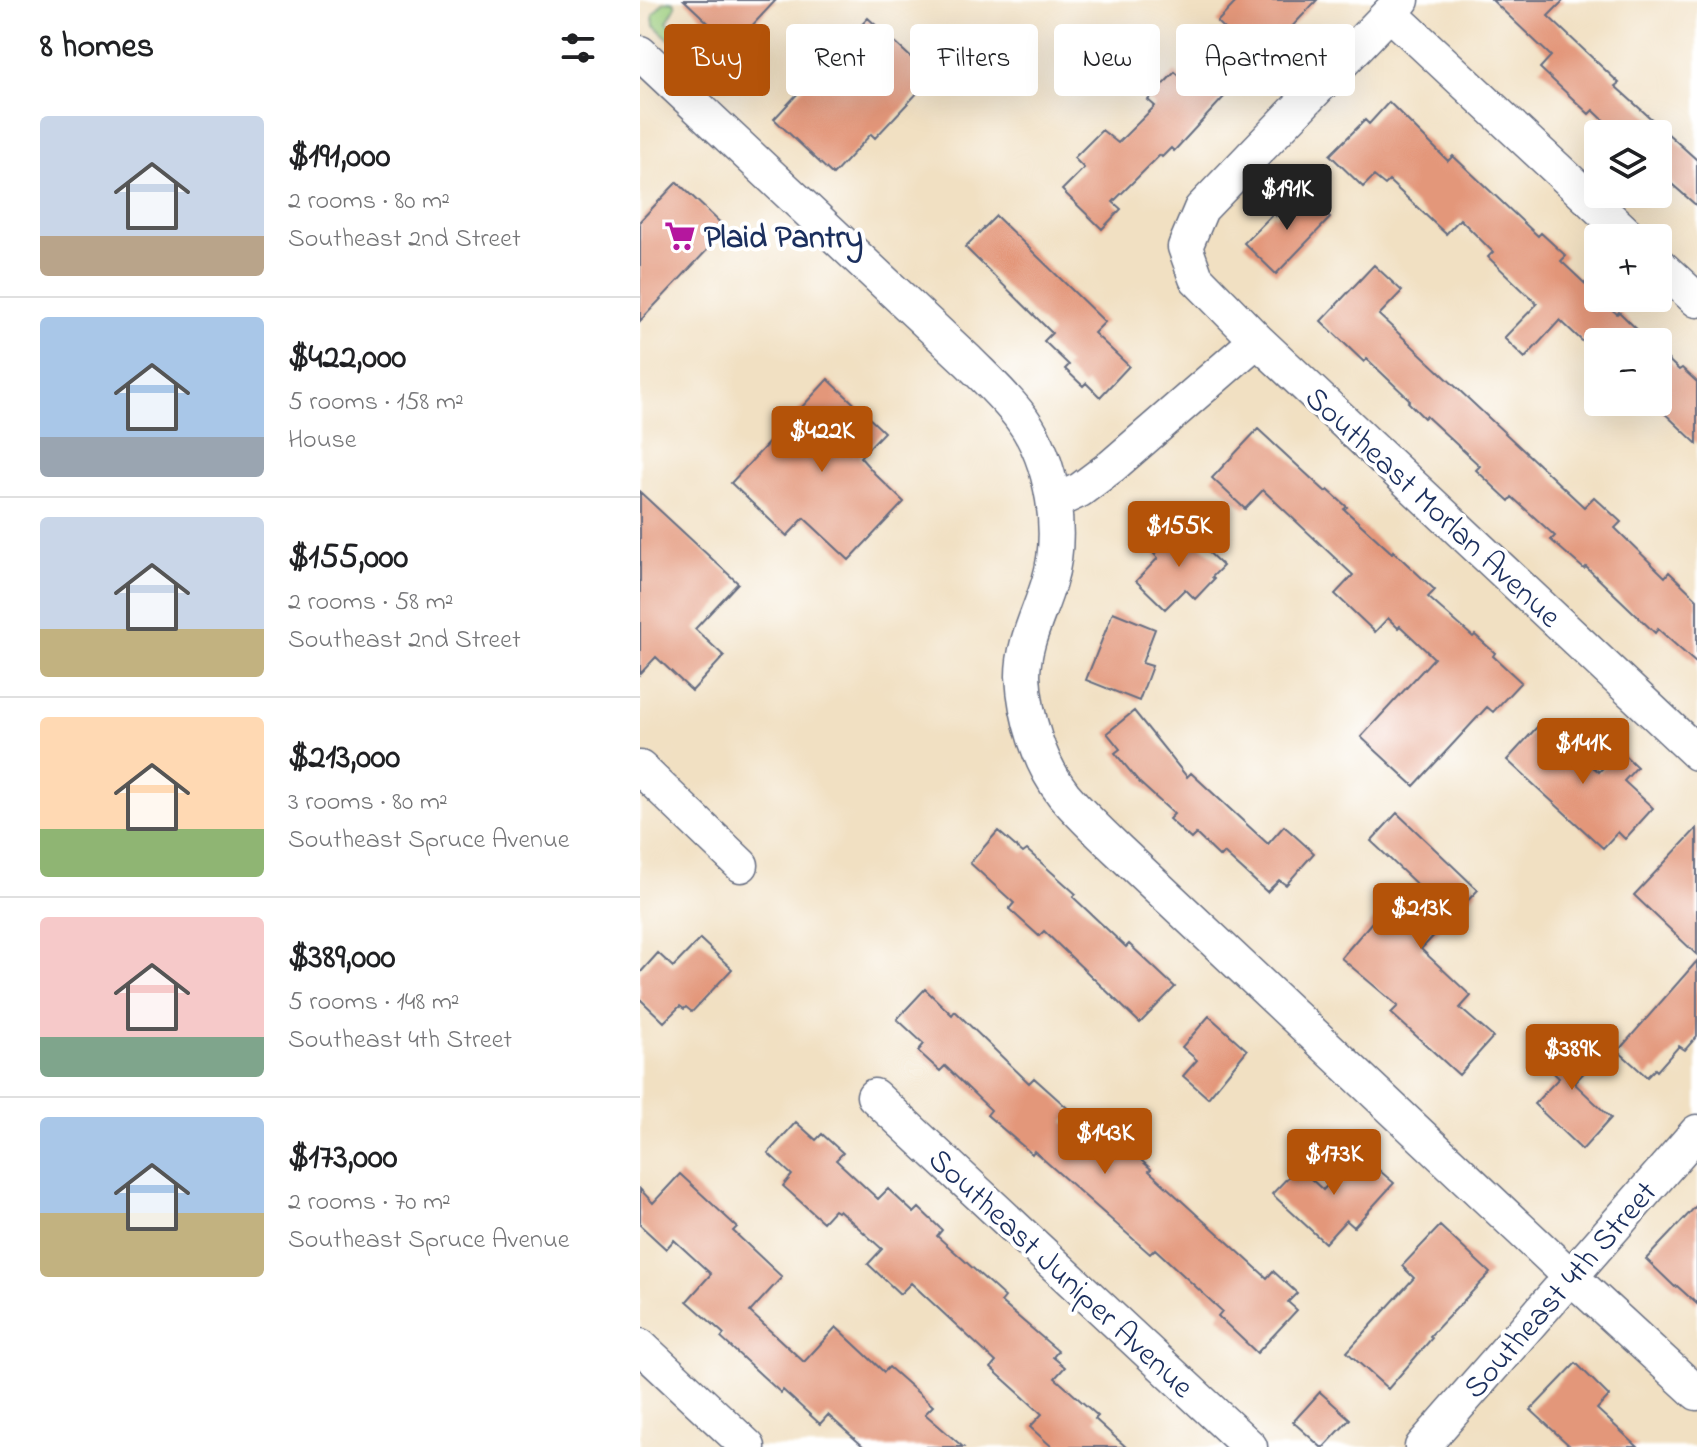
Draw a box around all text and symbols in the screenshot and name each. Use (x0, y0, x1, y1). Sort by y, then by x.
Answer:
text: 8 homes (40, 23, 154, 73)
chip: Buy (664, 24, 770, 96)
chip: Rent (786, 24, 894, 96)
chip: Filters (910, 24, 1038, 96)
chip: New (1054, 24, 1160, 96)
chip: Apartment (1176, 24, 1355, 96)
icon: filters (556, 26, 600, 70)
map controls (1584, 120, 1672, 416)
button: layers (1584, 120, 1672, 208)
text: $191,000 (288, 133, 390, 183)
icon: home (104, 148, 200, 244)
pin: $191K (1231, 164, 1343, 232)
text: $191K (1261, 171, 1313, 209)
text: 2 rooms · 80 m² (288, 183, 450, 221)
place label: Plaid Pantry (704, 216, 863, 264)
supermarket icon: Plaid Pantry (663, 219, 697, 253)
text: Southeast 2nd Street (288, 221, 521, 259)
button: + (1584, 224, 1672, 312)
button: − (1584, 328, 1672, 416)
text: $422,000 (288, 334, 406, 384)
icon: home (104, 349, 200, 445)
street label: Southeast Morlan Avenue (1293, 377, 1571, 641)
text: 5 rooms · 158 m² (288, 384, 464, 422)
pin: $422K (766, 406, 878, 474)
text: $422K (790, 413, 854, 451)
text: House (288, 422, 356, 460)
pin: $155K (1123, 501, 1235, 569)
text: $155K (1146, 508, 1212, 546)
text: $155,000 (288, 534, 408, 584)
icon: home (104, 549, 200, 645)
text: 2 rooms · 58 m² (288, 584, 454, 622)
text: Southeast 2nd Street (288, 622, 521, 660)
pin: $141K (1527, 718, 1639, 786)
text: $141K (1555, 725, 1611, 763)
text: $213,000 (288, 734, 400, 784)
icon: home (104, 749, 200, 845)
text: 3 rooms · 80 m² (288, 784, 448, 822)
text: Southeast Spruce Avenue (288, 822, 569, 860)
pin: $213K (1365, 883, 1477, 951)
text: $213K (1391, 890, 1451, 928)
text: $389,000 (288, 934, 396, 984)
icon: home (104, 949, 200, 1045)
text: 5 rooms · 148 m² (288, 984, 460, 1022)
text: Southeast 4th Street (288, 1022, 512, 1060)
pin: $389K (1516, 1024, 1628, 1092)
text: $389K (1544, 1031, 1600, 1069)
pin: $143K (1049, 1108, 1161, 1176)
text: $143K (1076, 1115, 1134, 1153)
pin: $173K (1278, 1129, 1390, 1197)
text: $173,000 (288, 1134, 397, 1184)
text: $173K (1305, 1136, 1363, 1174)
street label: Southeast Juniper Avenue (916, 1138, 1204, 1411)
icon: home (104, 1149, 200, 1245)
street label: Southeast 4th Street (1453, 1172, 1670, 1411)
text: 2 rooms · 70 m² (288, 1184, 451, 1222)
text: Southeast Spruce Avenue (288, 1222, 569, 1260)

